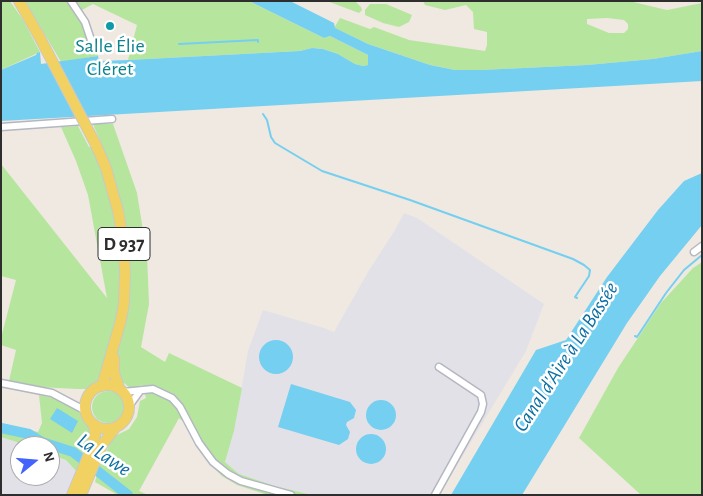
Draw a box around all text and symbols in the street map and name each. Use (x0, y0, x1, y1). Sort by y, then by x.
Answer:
marker: Salle Élie Cléret (104, 20, 116, 32)
place label: Salle Élie Cléret (75, 34, 145, 81)
road number: D 937 (98, 228, 150, 260)
water label: Canal d'Aire à La Bassée (508, 277, 624, 437)
water label: La Lawe (72, 428, 136, 482)
north arrow (10, 436, 60, 486)
text: N (40, 450, 57, 464)

